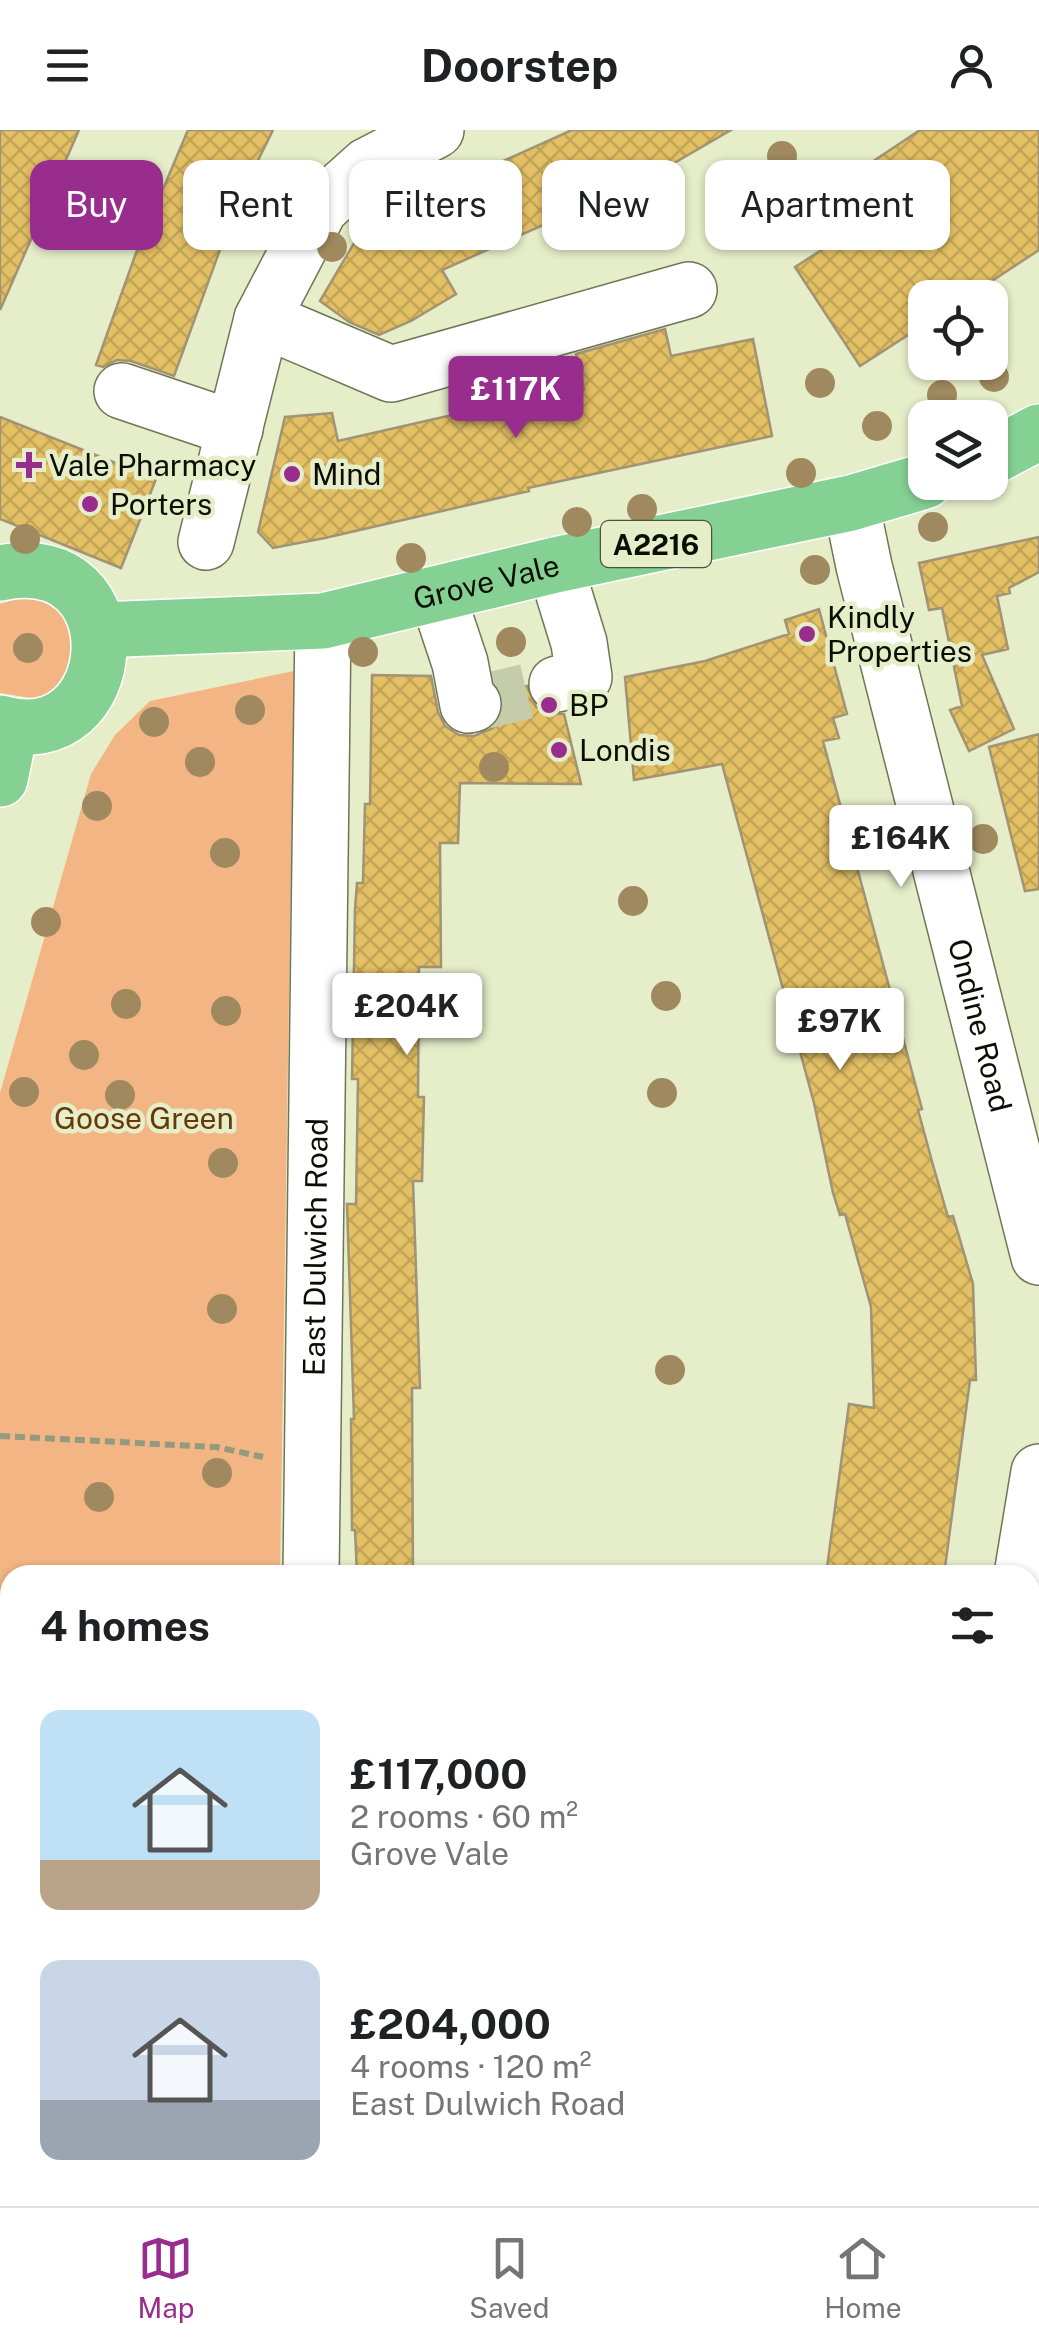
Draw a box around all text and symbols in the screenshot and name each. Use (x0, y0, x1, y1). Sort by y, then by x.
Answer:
icon: menu (40, 38, 95, 93)
icon: person (944, 38, 999, 93)
text: Doorstep (421, 39, 618, 92)
chip: Buy (30, 160, 163, 250)
chip: Rent (183, 160, 329, 250)
chip: Filters (349, 160, 522, 250)
chip: New (542, 160, 685, 250)
chip: Apartment (705, 160, 950, 250)
map controls (908, 280, 1008, 500)
button: locate (908, 280, 1008, 380)
pin: £117K (446, 356, 586, 441)
text: £117K (470, 370, 562, 407)
button: layers (908, 400, 1008, 500)
place label: Vale Pharmacy (49, 447, 256, 483)
marker: Vale Pharmacy (18, 454, 40, 476)
place label: Mind (312, 456, 381, 492)
marker: Mind (281, 463, 303, 485)
place label: Porters (110, 486, 212, 522)
marker: Porters (79, 493, 101, 515)
road number: A2216 (601, 521, 711, 567)
street label: Grove Vale (409, 547, 563, 617)
place label: Kindly Properties (827, 599, 972, 669)
marker: Kindly Properties (796, 623, 818, 645)
place label: BP (569, 687, 608, 723)
marker: BP (538, 694, 560, 716)
place label: Londis (579, 732, 671, 768)
marker: Londis (548, 739, 570, 761)
pin: £164K (831, 805, 971, 890)
text: £164K (851, 819, 951, 856)
street label: Ondine Road (941, 935, 1020, 1116)
pin: £204K (337, 973, 477, 1058)
text: £204K (354, 987, 460, 1024)
pin: £97K (781, 988, 899, 1073)
text: £97K (798, 1002, 882, 1039)
park label: Goose Green (54, 1100, 234, 1136)
street label: East Dulwich Road (296, 1118, 335, 1376)
icon: filters (945, 1598, 1000, 1653)
text: 4 homes (40, 1601, 210, 1650)
text: £117,000 (350, 1749, 527, 1798)
icon: home (120, 1750, 240, 1870)
text: 2 rooms · 60 m² (350, 1798, 578, 1835)
text: Grove Vale (350, 1835, 509, 1872)
text: £204,000 (350, 1999, 551, 2048)
icon: home (120, 2000, 240, 2120)
text: 4 rooms · 120 m² (350, 2048, 592, 2085)
text: East Dulwich Road (350, 2085, 625, 2122)
tab: Map (137, 2231, 194, 2324)
tab: Saved (469, 2231, 549, 2324)
tab: Home (824, 2231, 902, 2324)

